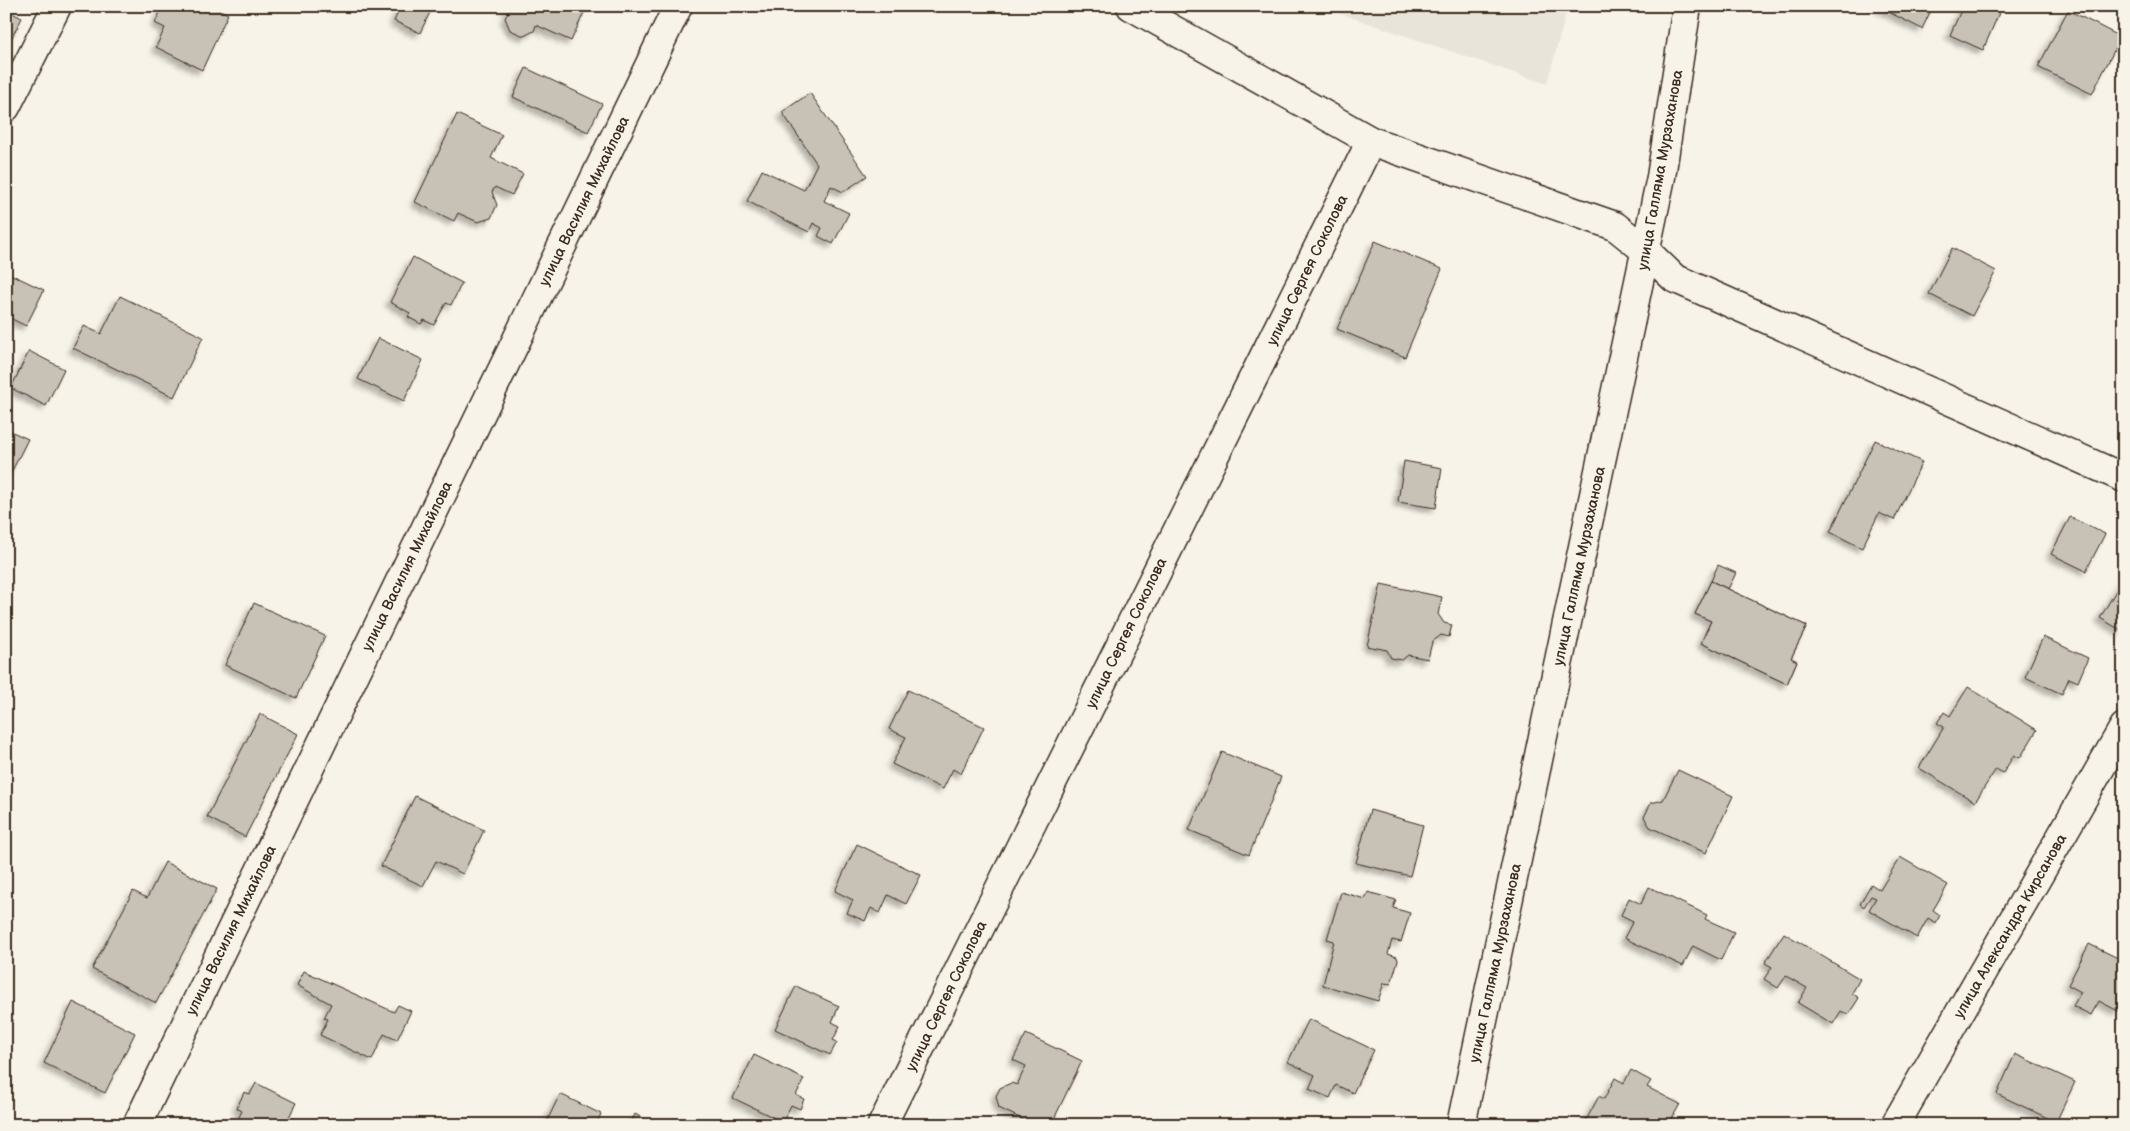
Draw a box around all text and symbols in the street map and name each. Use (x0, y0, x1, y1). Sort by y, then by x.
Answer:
street label: улица Галляма Мурзаханова (1633, 68, 1688, 272)
street label: улица Василия Михайлова (535, 113, 634, 289)
street label: улица Сергея Соколова (1263, 192, 1352, 349)
street label: улица Галляма Мурзаханова (1549, 465, 1610, 667)
street label: улица Василия Михайлова (358, 478, 457, 654)
street label: улица Сергея Соколова (1082, 555, 1171, 712)
street label: улица Александра Кирсанова (1950, 830, 2071, 1022)
street label: улица Василия Михайлова (182, 842, 281, 1018)
street label: улица Галляма Мурзаханова (1465, 862, 1526, 1064)
street label: улица Сергея Соколова (902, 918, 991, 1075)

